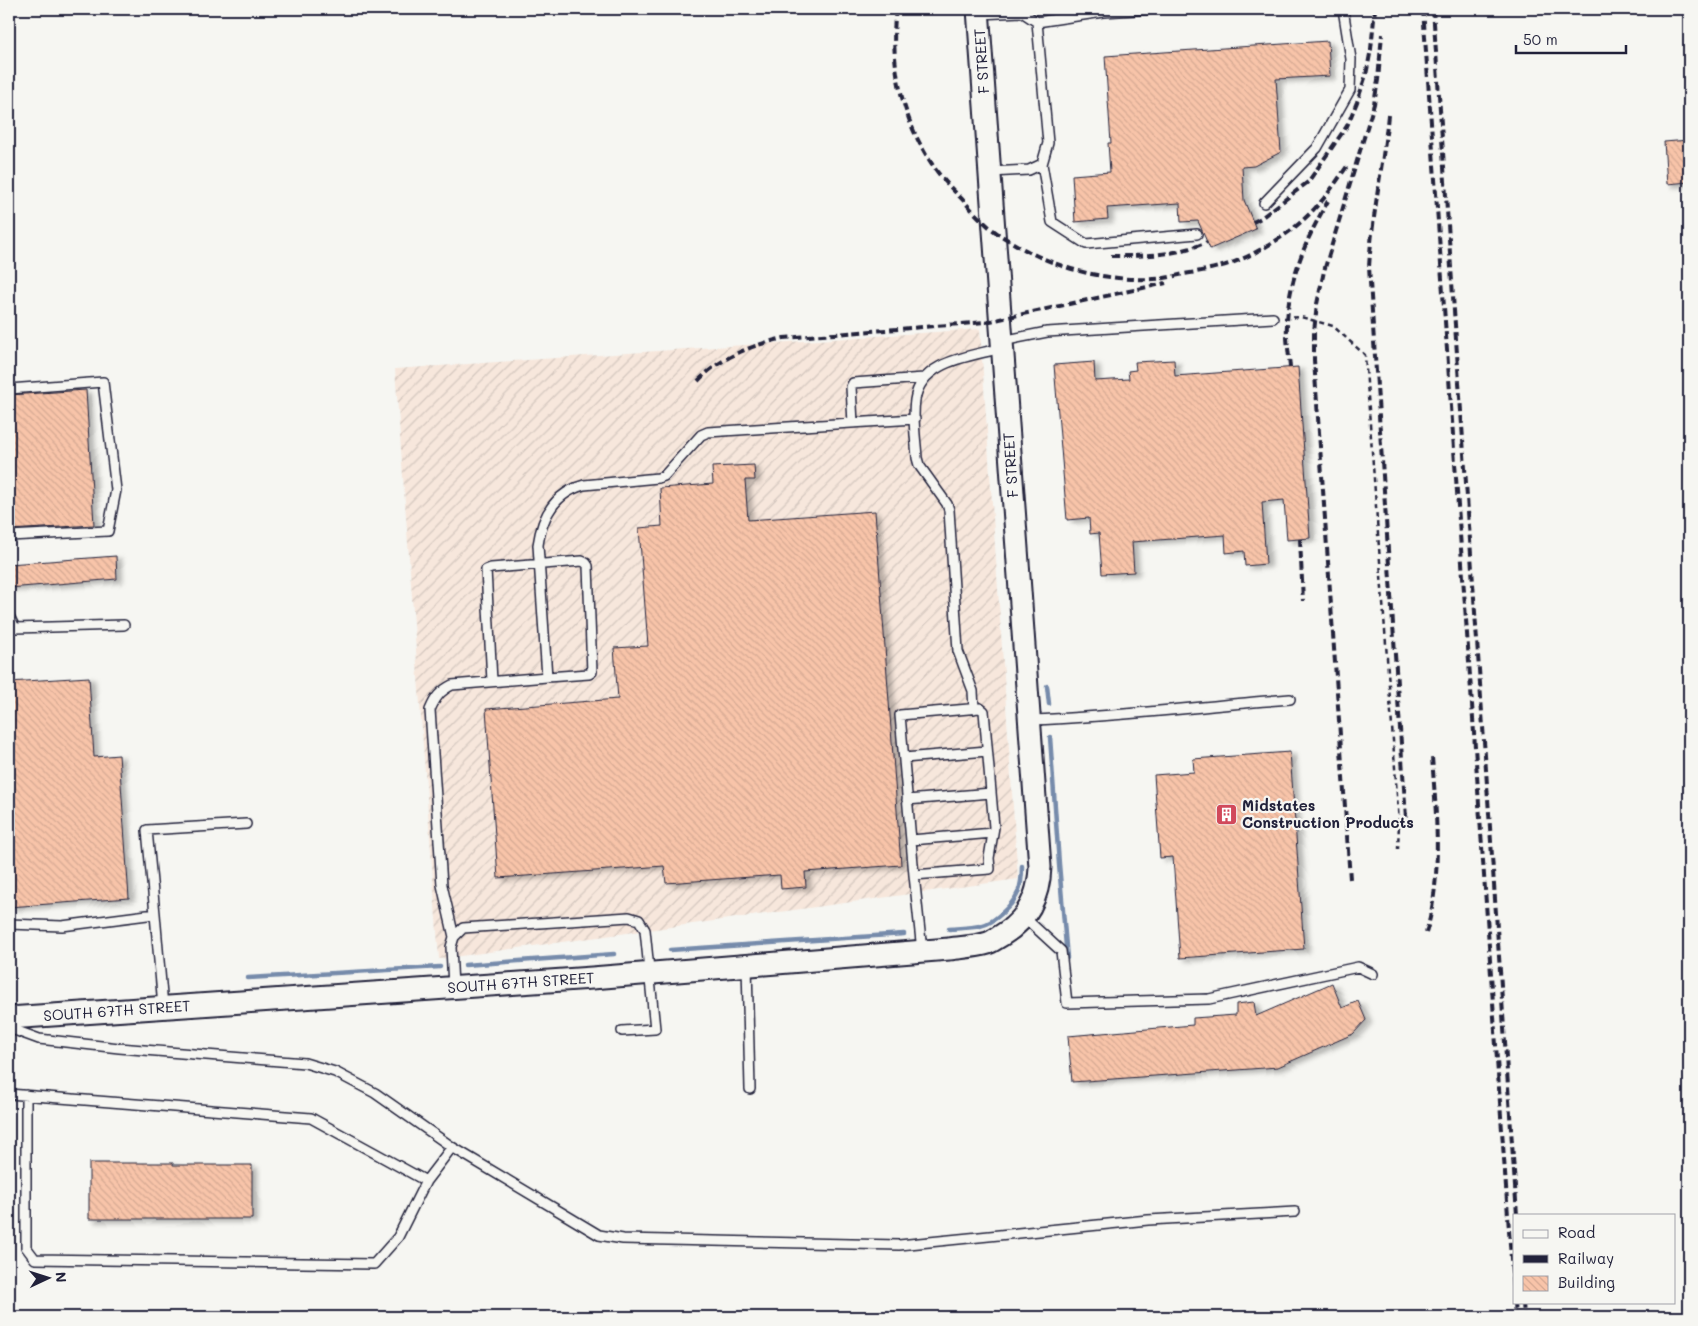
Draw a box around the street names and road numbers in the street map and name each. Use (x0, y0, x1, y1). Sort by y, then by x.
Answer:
street label: F STREET (969, 28, 993, 94)
street label: F STREET (998, 432, 1022, 498)
street label: SOUTH 67TH STREET (447, 967, 595, 997)
street label: SOUTH 67TH STREET (43, 995, 191, 1025)

